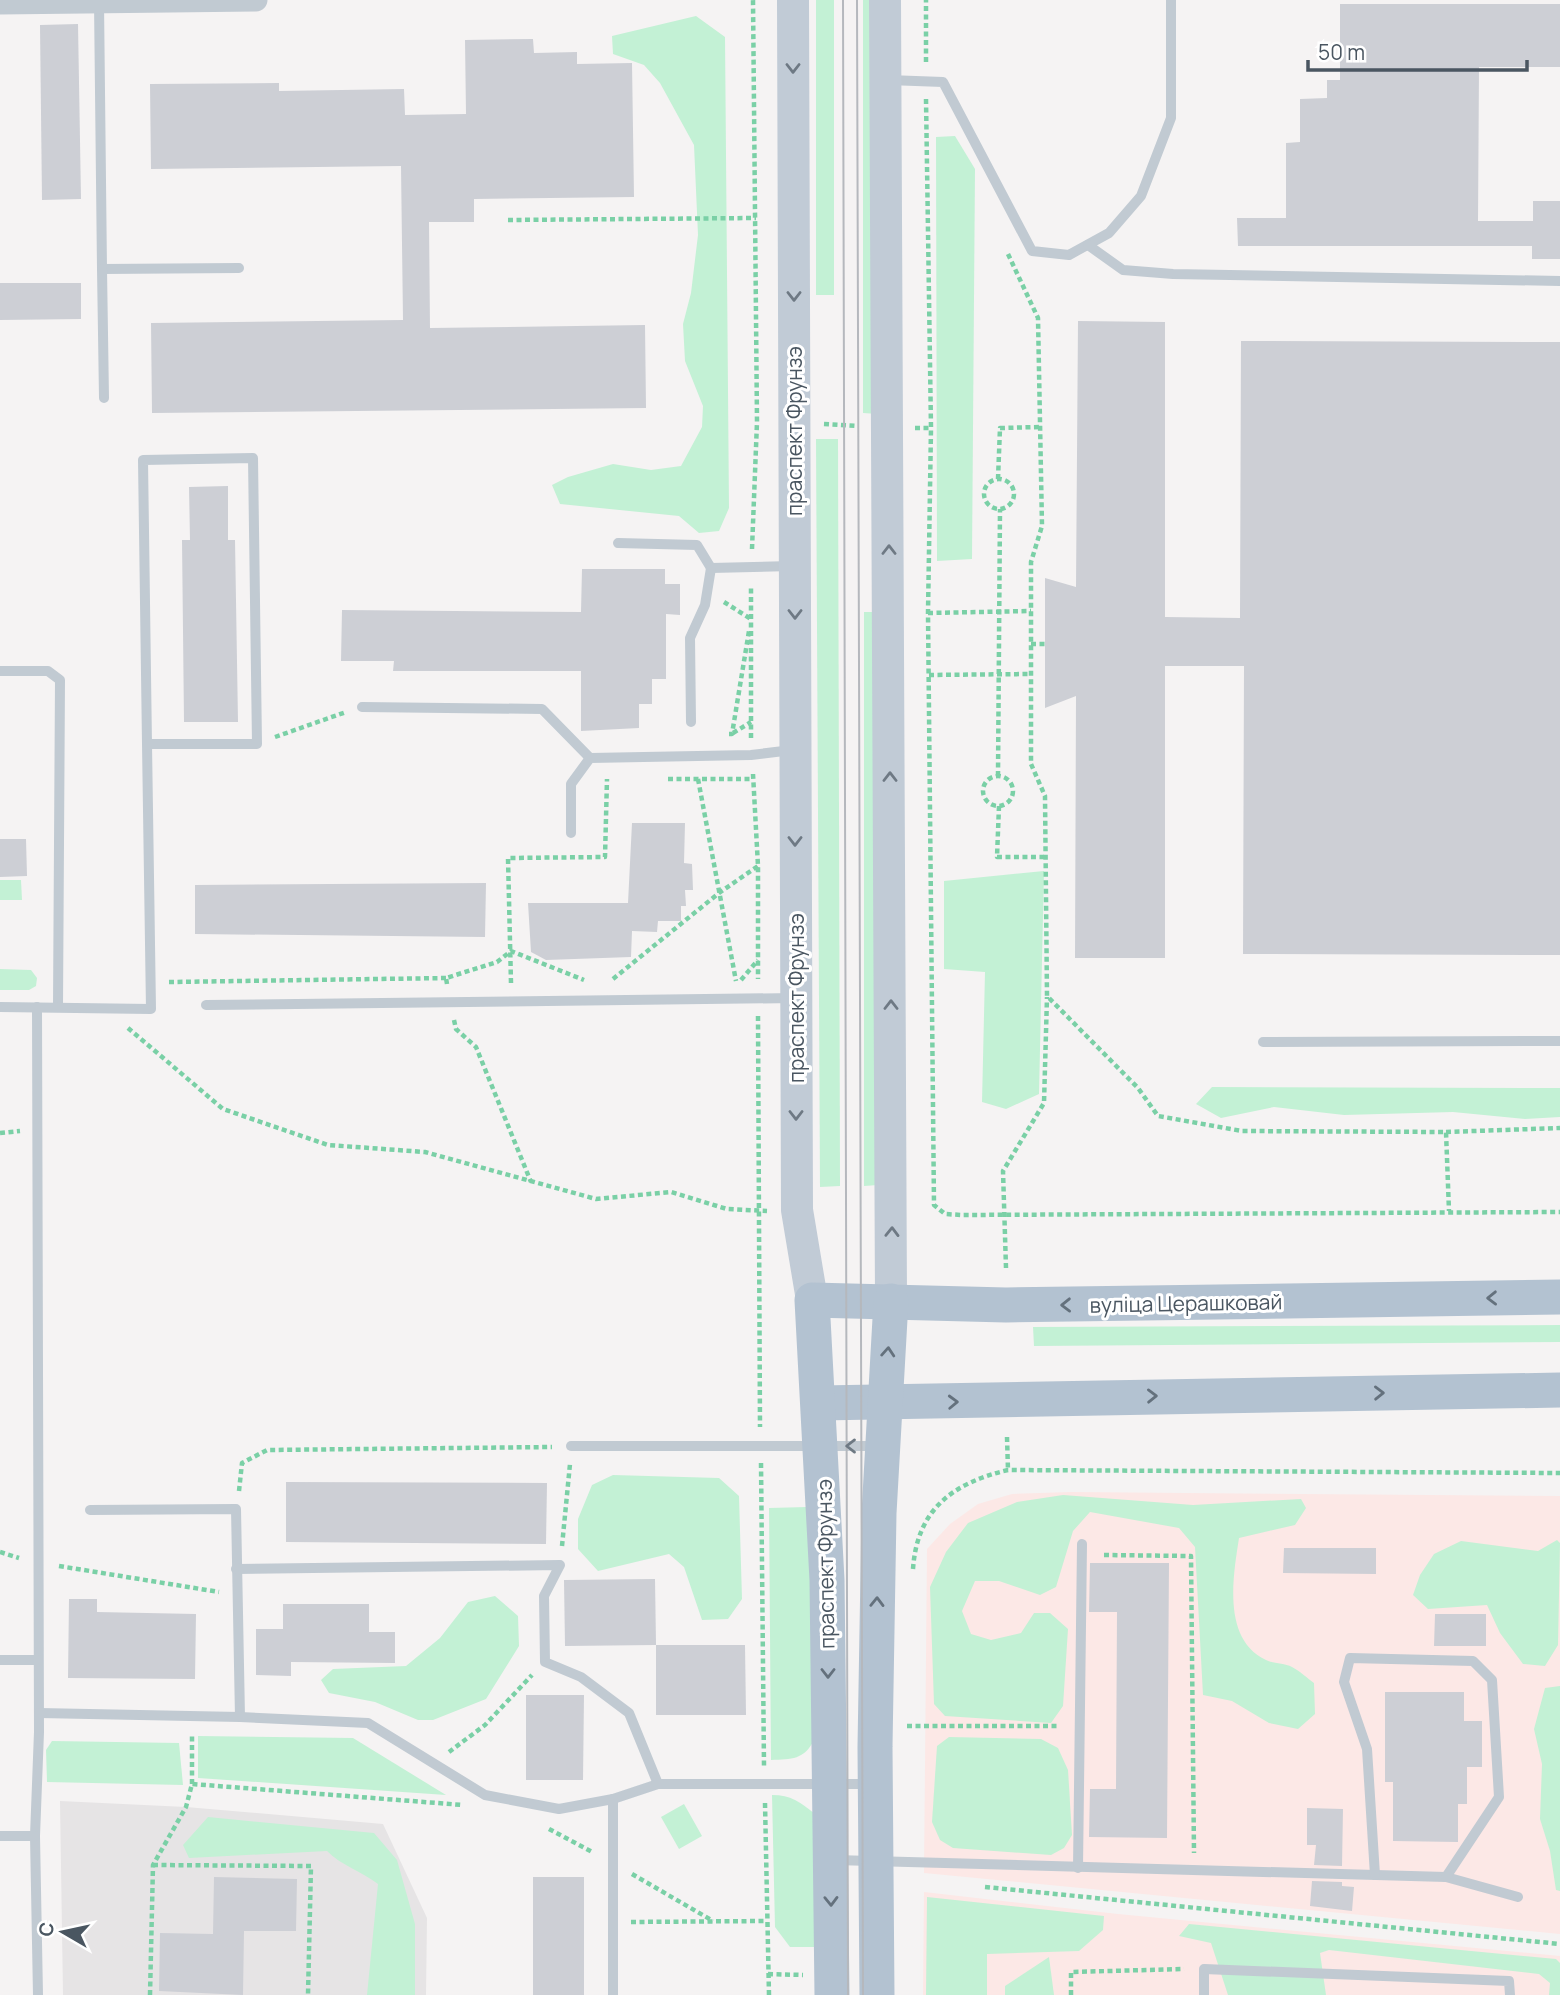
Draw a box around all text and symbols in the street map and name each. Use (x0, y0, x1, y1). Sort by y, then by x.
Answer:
scale bar (1308, 28, 1527, 72)
text: 50 m (1318, 38, 1365, 66)
one-way arrow (785, 63, 801, 74)
one-way arrow (786, 291, 802, 301)
street label: праспект Фрунзэ (780, 346, 808, 516)
one-way arrow (881, 544, 897, 555)
one-way arrow (787, 609, 803, 619)
one-way arrow (882, 772, 898, 782)
one-way arrow (787, 836, 803, 847)
street label: праспект Фрунзэ (782, 913, 810, 1083)
one-way arrow (883, 999, 899, 1010)
one-way arrow (788, 1110, 804, 1121)
one-way arrow (884, 1227, 900, 1237)
street label: вуліца Церашковай (1089, 1287, 1283, 1319)
one-way arrow (1486, 1290, 1497, 1306)
one-way arrow (1061, 1297, 1071, 1313)
one-way arrow (880, 1346, 895, 1357)
one-way arrow (1374, 1385, 1385, 1400)
one-way arrow (1147, 1388, 1158, 1403)
one-way arrow (948, 1394, 959, 1409)
one-way arrow (845, 1438, 856, 1454)
street label: праспект Фрунзэ (810, 1479, 840, 1649)
one-way arrow (869, 1596, 885, 1607)
one-way arrow (820, 1668, 836, 1679)
one-way arrow (823, 1895, 838, 1906)
north arrow (28, 1897, 98, 1967)
text: С (32, 1920, 60, 1938)

